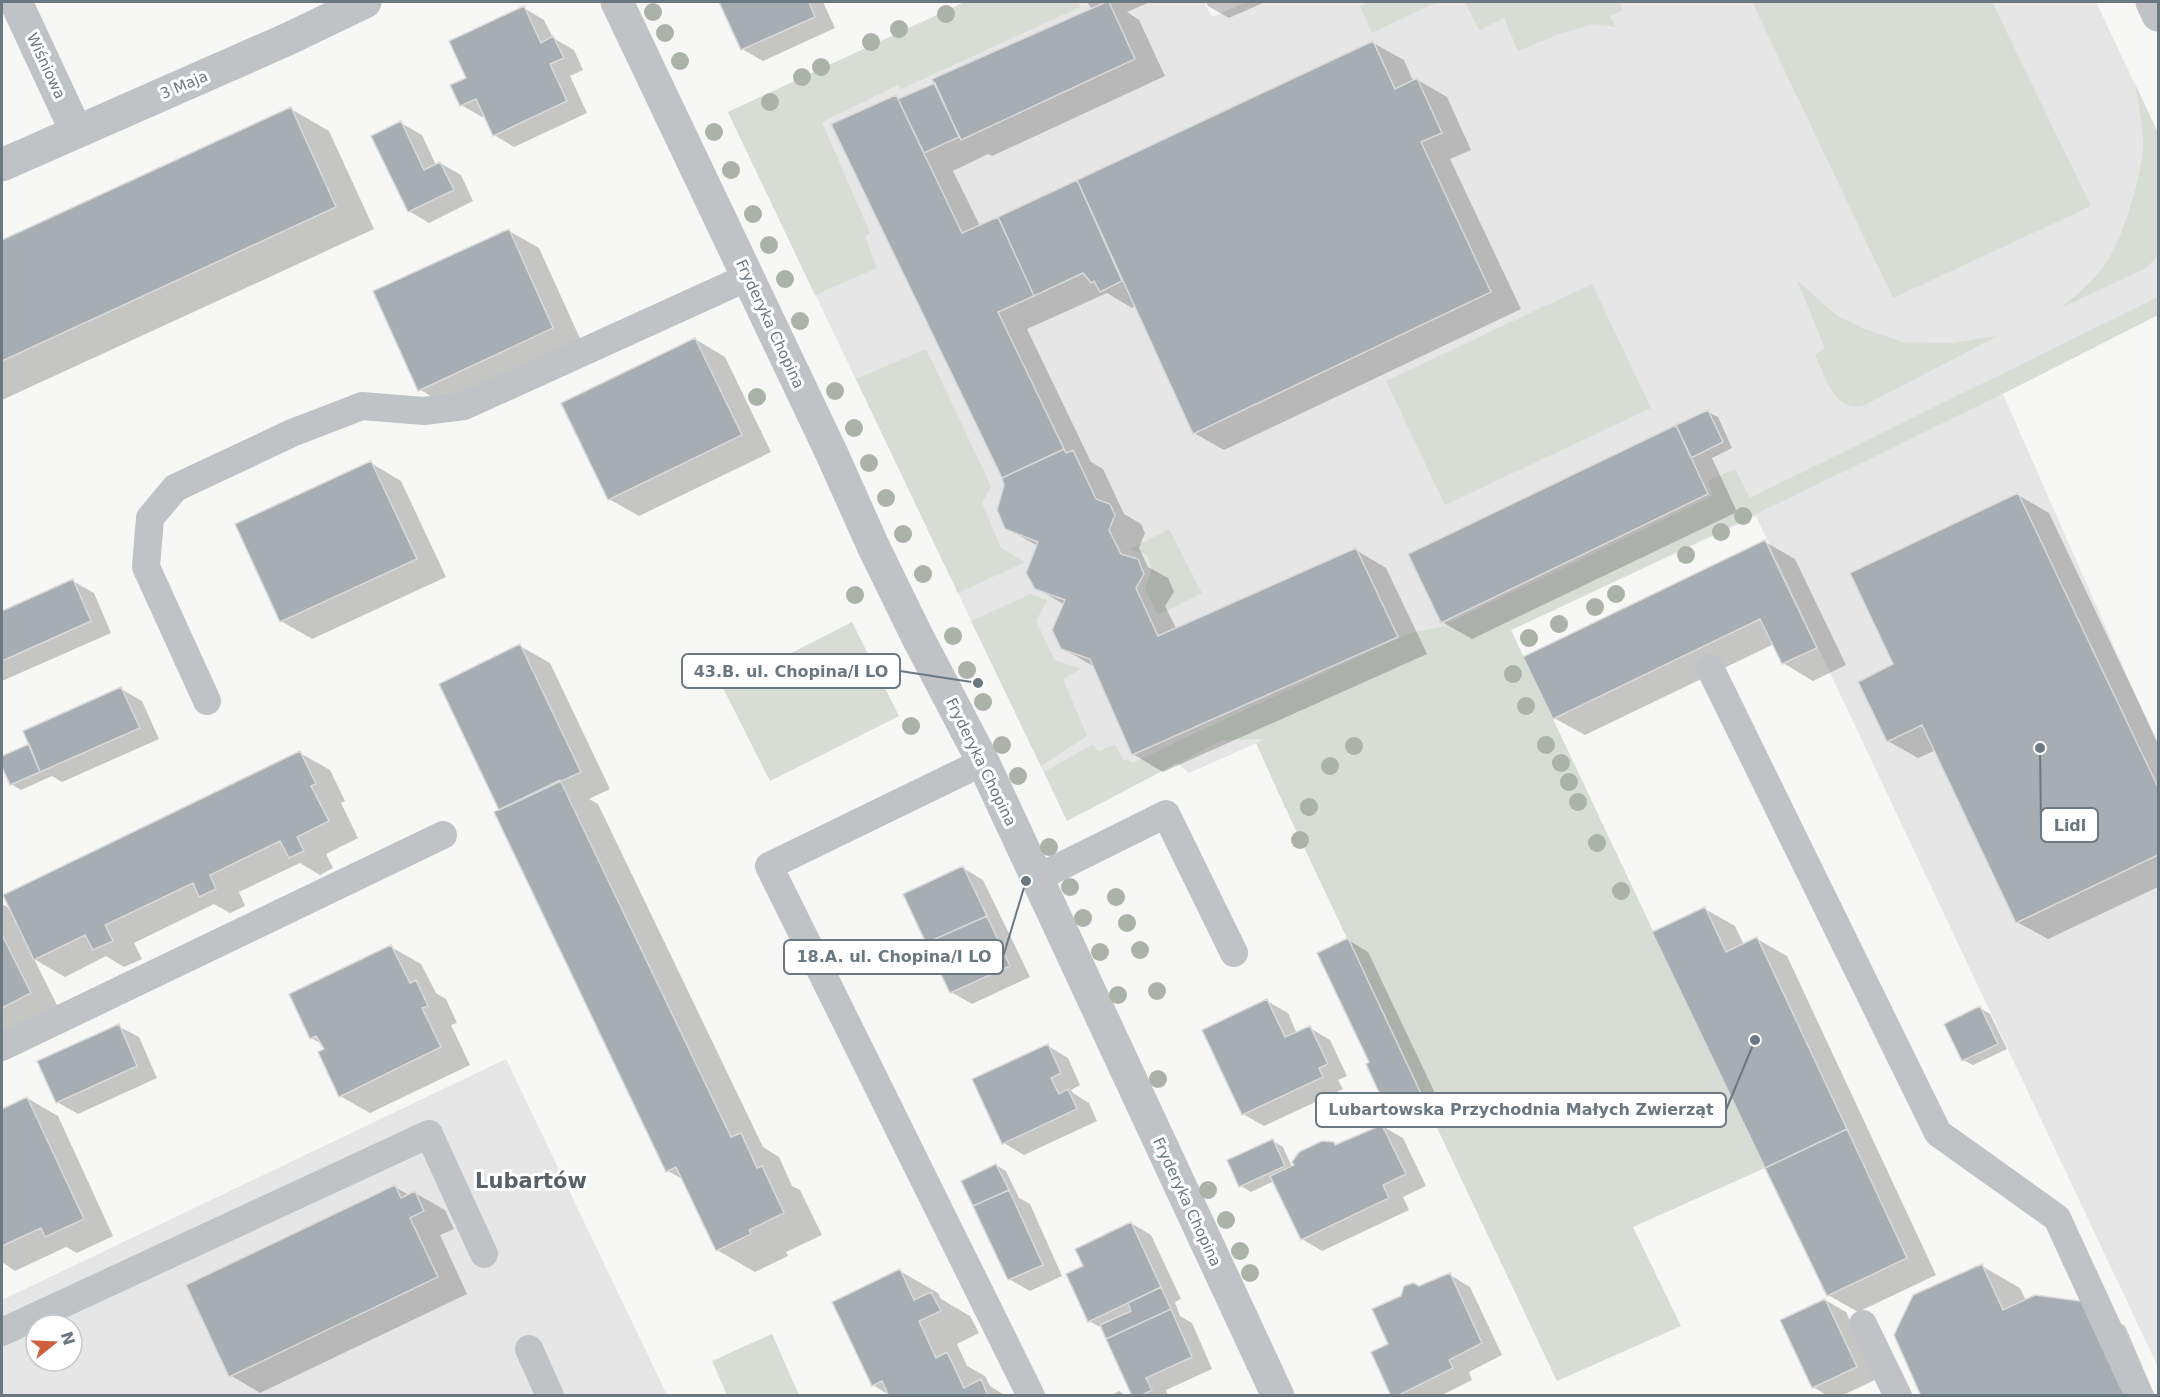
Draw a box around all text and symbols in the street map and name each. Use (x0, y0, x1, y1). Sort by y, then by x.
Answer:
street label: Wiśniowa (23, 30, 69, 102)
street label: 3 Maja (158, 67, 210, 103)
street label: Fryderyka Chopina (732, 257, 808, 391)
callout: 43.B. ul. Chopina/I LO (682, 654, 900, 688)
text: 43.B. ul. Chopina/I LO (694, 662, 888, 681)
street label: Fryderyka Chopina (942, 695, 1020, 829)
callout: Lidl (2041, 808, 2098, 842)
text: Lidl (2054, 816, 2086, 835)
callout: 18.A. ul. Chopina/I LO (784, 940, 1003, 974)
text: 18.A. ul. Chopina/I LO (796, 947, 992, 966)
callout: Lubartowska Przychodnia Małych Zwierząt (1316, 1093, 1726, 1127)
text: Lubartowska Przychodnia Małych Zwierząt (1328, 1100, 1714, 1119)
street label: Fryderyka Chopina (1149, 1135, 1225, 1269)
district label: Lubartów (475, 1169, 587, 1193)
north arrow (24, 1313, 84, 1373)
text: N (57, 1329, 79, 1348)

